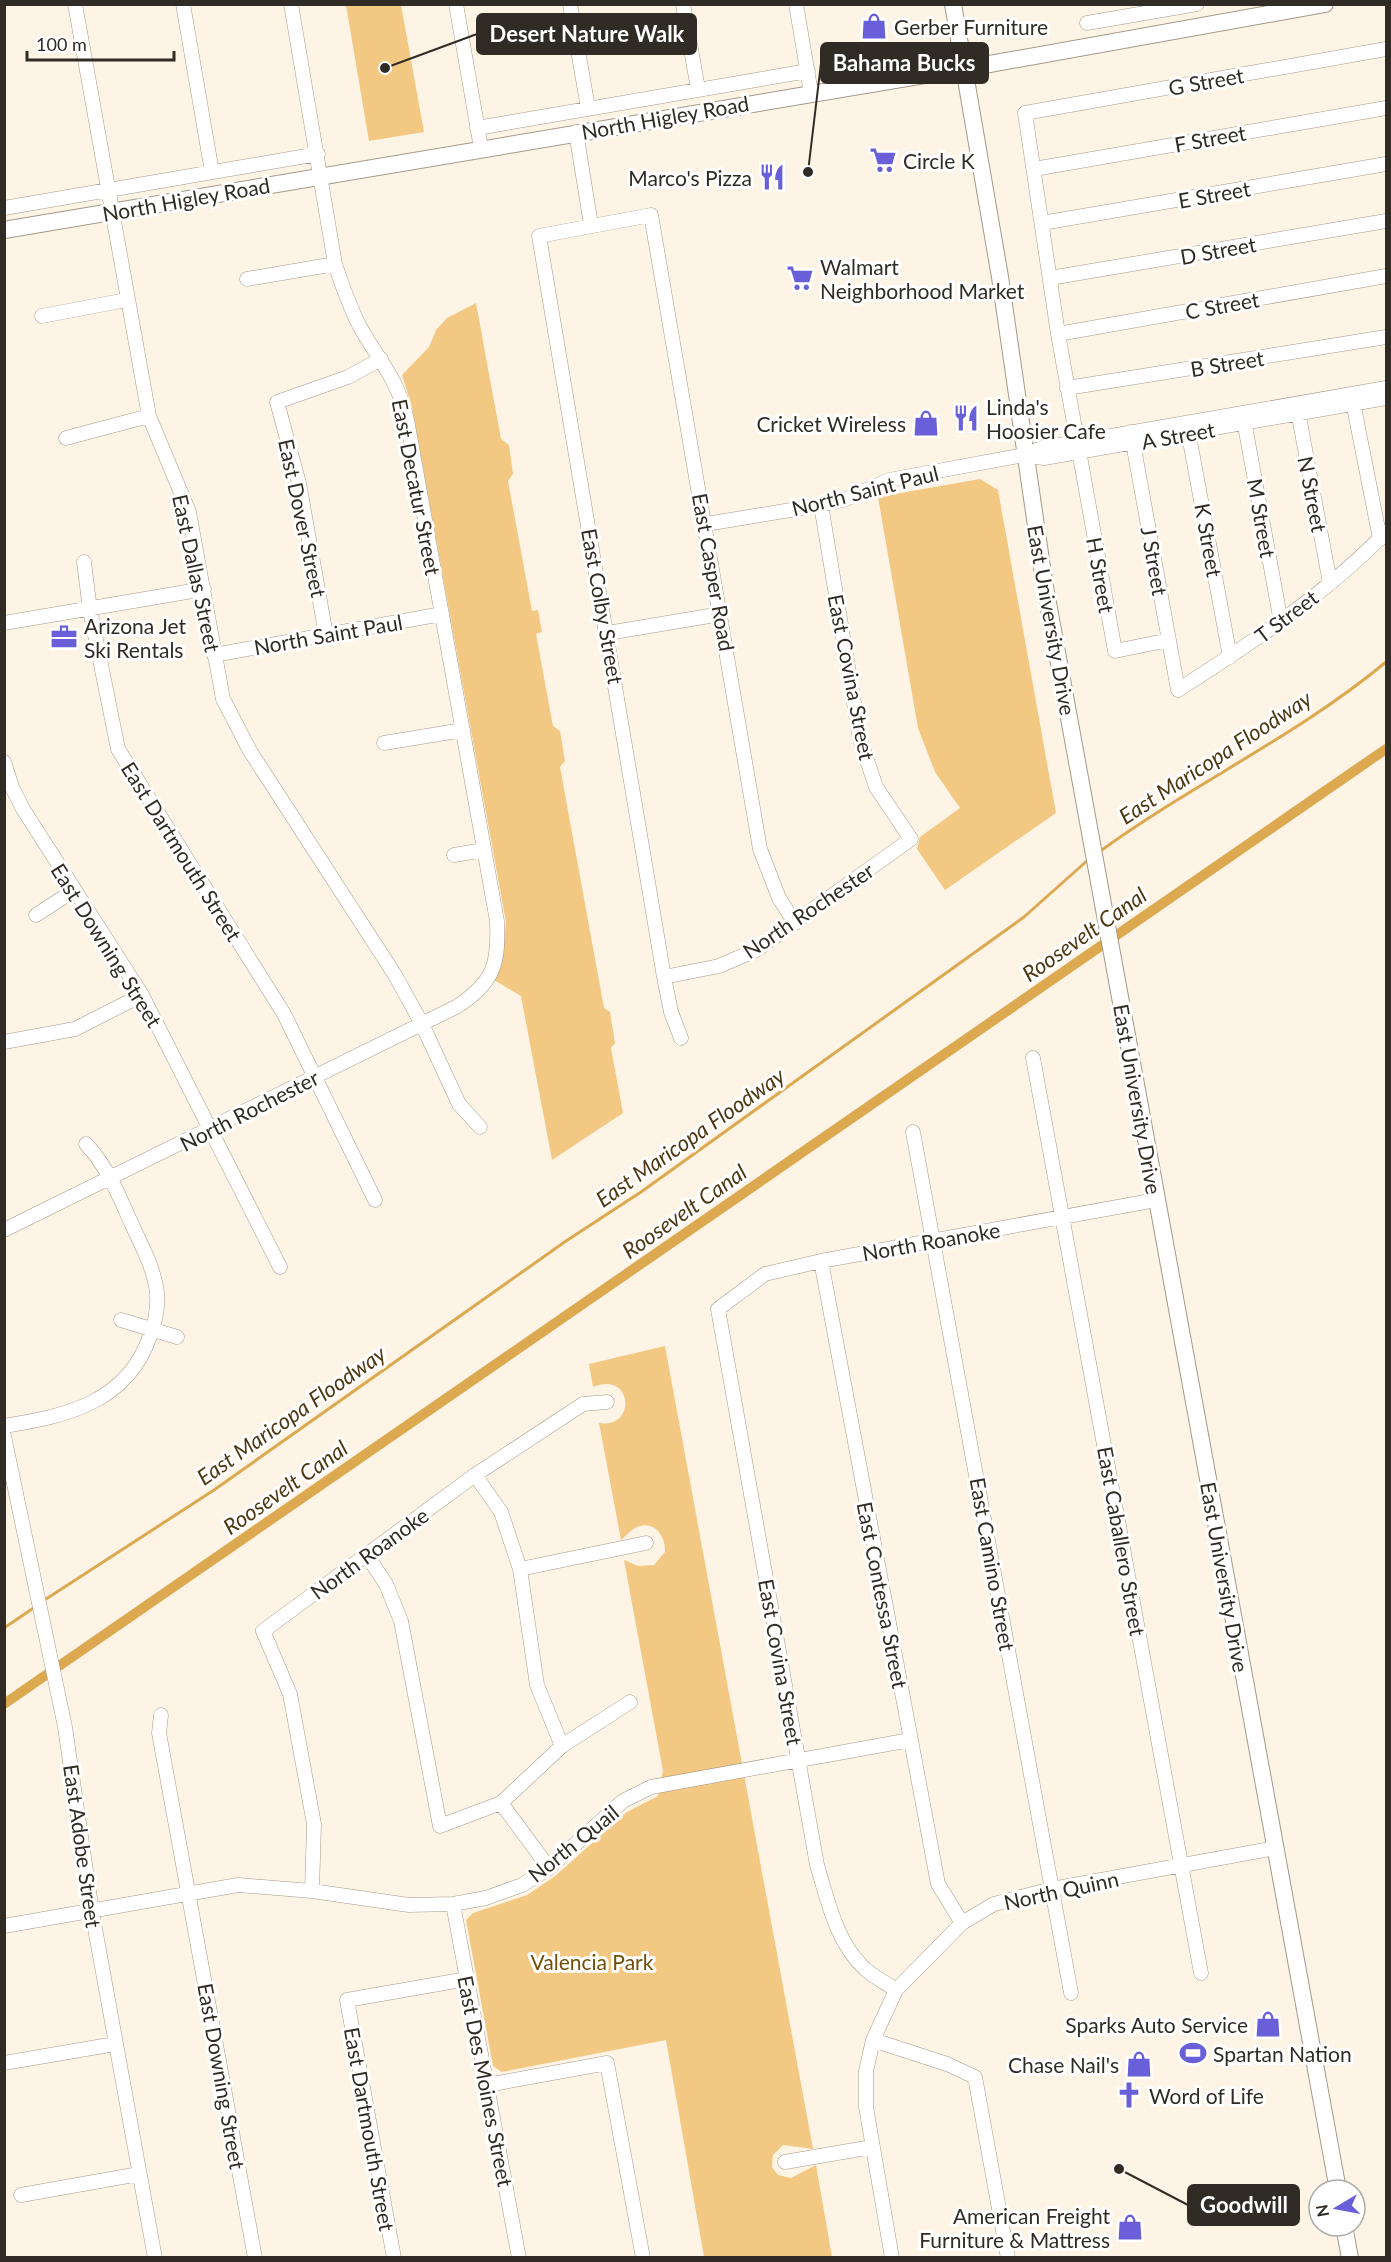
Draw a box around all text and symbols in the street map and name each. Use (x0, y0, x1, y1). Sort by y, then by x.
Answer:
shop icon: Gerber Furniture (859, 11, 889, 41)
callout: Desert Nature Walk (477, 14, 696, 54)
place label: Gerber Furniture (894, 14, 1048, 39)
text: Desert Nature Walk (490, 20, 685, 47)
scale bar (27, 24, 174, 62)
text: 100 m (36, 33, 87, 55)
callout: Bahama Bucks (821, 43, 988, 83)
text: Bahama Bucks (833, 49, 975, 76)
street label: G Street (1166, 62, 1246, 100)
street label: North Higley Road (579, 90, 751, 144)
street label: F Street (1172, 119, 1248, 157)
supermarket icon: Circle K (868, 145, 898, 175)
place label: Circle K (903, 148, 975, 173)
restaurant icon: Marco's Pizza (757, 162, 787, 192)
place label: Marco's Pizza (628, 165, 752, 190)
street label: North Higley Road (100, 172, 272, 226)
street label: E Street (1176, 175, 1252, 213)
street label: D Street (1178, 231, 1258, 269)
place label: Walmart Neighborhood Market (820, 254, 1025, 303)
supermarket icon: Walmart Neighborhood Market (785, 263, 815, 293)
street label: C Street (1183, 286, 1261, 324)
street label: B Street (1188, 345, 1266, 381)
place label: Linda's Hoosier Cafe (986, 394, 1106, 443)
street label: East Decatur Street (388, 397, 446, 578)
restaurant icon: Linda's Hoosier Cafe (951, 403, 981, 433)
shop icon: Cricket Wireless (911, 408, 941, 438)
place label: Cricket Wireless (756, 411, 906, 436)
street label: A Street (1139, 416, 1217, 454)
street label: East Dover Street (274, 436, 332, 600)
street label: N Street (1293, 454, 1333, 534)
street label: North Saint Paul (789, 460, 941, 520)
street label: M Street (1243, 476, 1281, 560)
street label: East Casper Road (688, 491, 740, 653)
street label: East Dallas Street (168, 492, 226, 655)
street label: K Street (1190, 501, 1228, 579)
street label: East University Drive (1023, 523, 1081, 717)
street label: J Street (1137, 525, 1173, 598)
street label: East Colby Street (577, 526, 629, 686)
street label: H Street (1082, 535, 1120, 615)
street label: T Street (1250, 584, 1323, 648)
street label: East Covina Street (824, 592, 880, 763)
street label: North Saint Paul (252, 609, 404, 659)
place label: Arizona Jet Ski Rentals (84, 613, 186, 662)
office icon: Arizona Jet Ski Rentals (49, 622, 79, 652)
water label: East Maricopa Floodway (1114, 684, 1317, 829)
street label: East Dartmouth Street (117, 757, 248, 946)
street label: North Rochester (738, 857, 878, 963)
street label: East Downing Street (46, 858, 168, 1032)
water label: Roosevelt Canal (1017, 881, 1151, 987)
street label: East University Drive (1109, 1002, 1167, 1196)
water label: East Maricopa Floodway (590, 1061, 790, 1212)
street label: North Rochester (175, 1064, 323, 1156)
water label: Roosevelt Canal (617, 1158, 751, 1264)
street label: North Roanoke (860, 1217, 1002, 1265)
water label: East Maricopa Floodway (191, 1339, 391, 1490)
water label: Roosevelt Canal (218, 1434, 352, 1540)
street label: East Caballero Street (1093, 1444, 1151, 1638)
street label: East Camino Street (965, 1475, 1021, 1653)
street label: East University Drive (1196, 1480, 1254, 1674)
street label: East Contessa Street (853, 1500, 913, 1691)
street label: North Roanoke (305, 1502, 433, 1604)
street label: East Covina Street (754, 1577, 808, 1748)
street label: East Adobe Street (59, 1763, 107, 1930)
street label: North Quail (523, 1799, 623, 1887)
street label: North Quinn (1001, 1866, 1121, 1914)
park label: Valencia Park (531, 1949, 654, 1974)
street label: East Des Moines Street (453, 1973, 519, 2189)
street label: East Downing Street (193, 1981, 251, 2171)
shop icon: Sparks Auto Service (1253, 2009, 1283, 2039)
place label: Sparks Auto Service (1065, 2012, 1248, 2037)
street label: East Dartmouth Street (340, 2025, 400, 2233)
sports icon: Spartan Nation (1178, 2038, 1208, 2068)
place label: Spartan Nation (1213, 2041, 1352, 2066)
shop icon: Chase Nail's (1124, 2049, 1154, 2079)
place label: Chase Nail's (1008, 2052, 1119, 2077)
church icon: Word of Life (1114, 2080, 1144, 2110)
place label: Word of Life (1149, 2083, 1264, 2108)
north arrow (1307, 2178, 1367, 2238)
callout: Goodwill (1188, 2185, 1299, 2225)
text: Goodwill (1200, 2191, 1288, 2218)
place label: American Freight Furniture & Mattress (919, 2203, 1110, 2252)
text: N (1311, 2203, 1332, 2218)
shop icon: American Freight Furniture & Mattress (1115, 2212, 1145, 2242)

